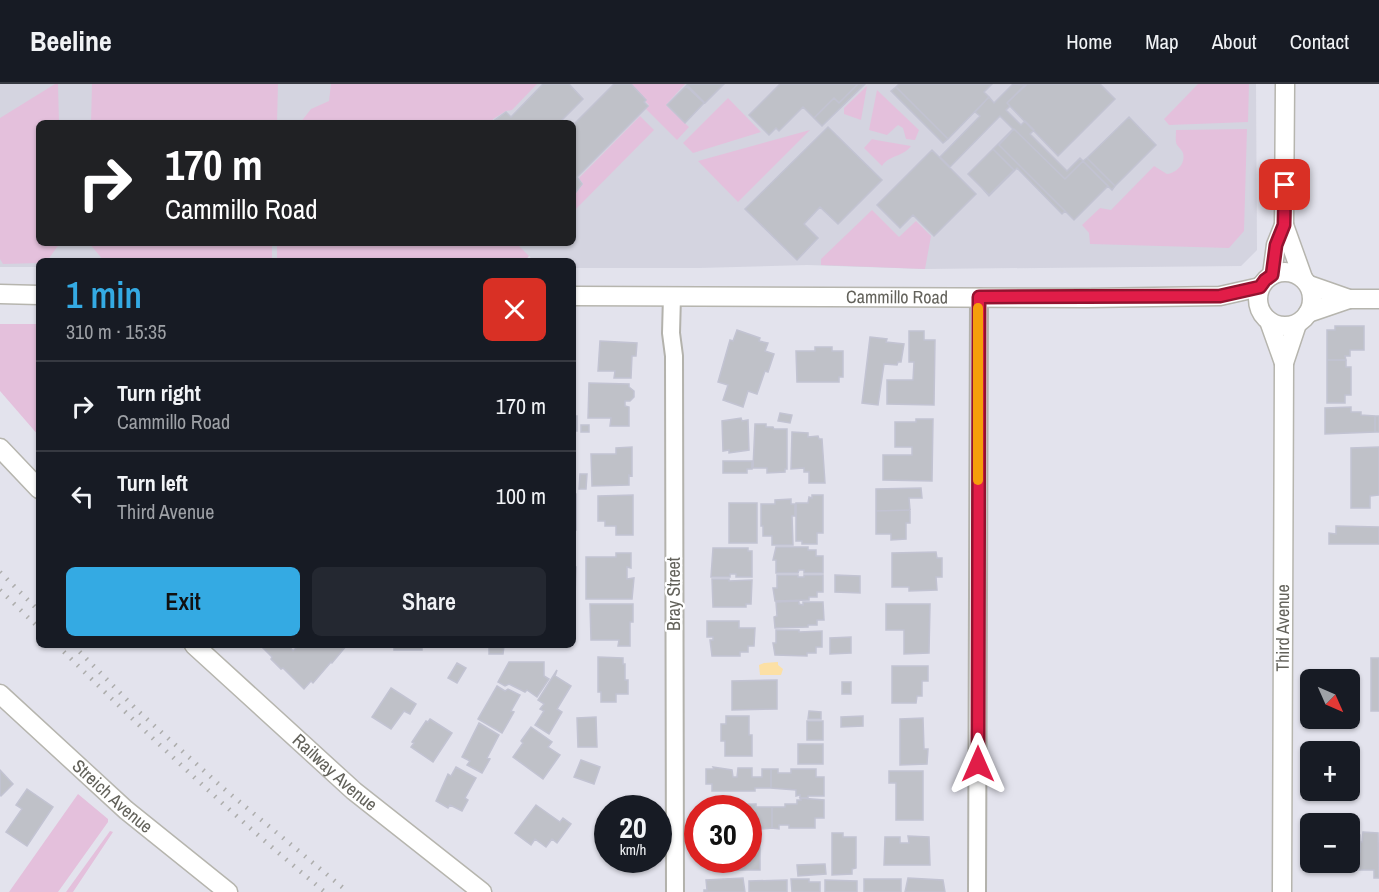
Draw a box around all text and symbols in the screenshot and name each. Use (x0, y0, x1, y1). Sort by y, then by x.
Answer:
text: Beeline (30, 22, 112, 60)
text: Home (1066, 27, 1112, 56)
text: Map (1145, 27, 1179, 56)
text: About (1212, 27, 1257, 56)
text: Contact (1290, 27, 1349, 56)
text: 170 m (165, 137, 263, 193)
icon: right (66, 144, 144, 222)
pin (1259, 159, 1310, 210)
icon: arrive (1268, 168, 1301, 201)
text: Cammillo Road (165, 191, 318, 227)
text: 1 min (66, 271, 142, 319)
button: close (483, 278, 546, 341)
street label: Cammillo Road (846, 284, 948, 309)
text: 310 m · 15:35 (66, 318, 166, 345)
text: Turn right (117, 378, 201, 408)
icon: right (66, 390, 99, 423)
text: 170 m (496, 391, 546, 421)
text: Cammillo Road (117, 408, 230, 435)
text: Turn left (117, 468, 188, 498)
icon: left (66, 480, 99, 513)
text: 100 m (496, 481, 546, 511)
text: Third Avenue (117, 498, 214, 525)
street label: Bray Street (661, 557, 686, 631)
button: Exit (66, 567, 300, 636)
button: Share (312, 567, 546, 636)
street label: Third Avenue (1270, 584, 1295, 672)
north arrow (1300, 669, 1360, 729)
map controls (1300, 669, 1360, 873)
street label: Railway Avenue (287, 728, 383, 817)
position arrow (946, 732, 1010, 796)
button: + (1300, 741, 1360, 801)
street label: Streich Avenue (67, 754, 158, 839)
speed limit sign: 30 (684, 795, 762, 873)
text: 20 (619, 807, 647, 847)
button: − (1300, 813, 1360, 873)
text: km/h (620, 839, 646, 860)

